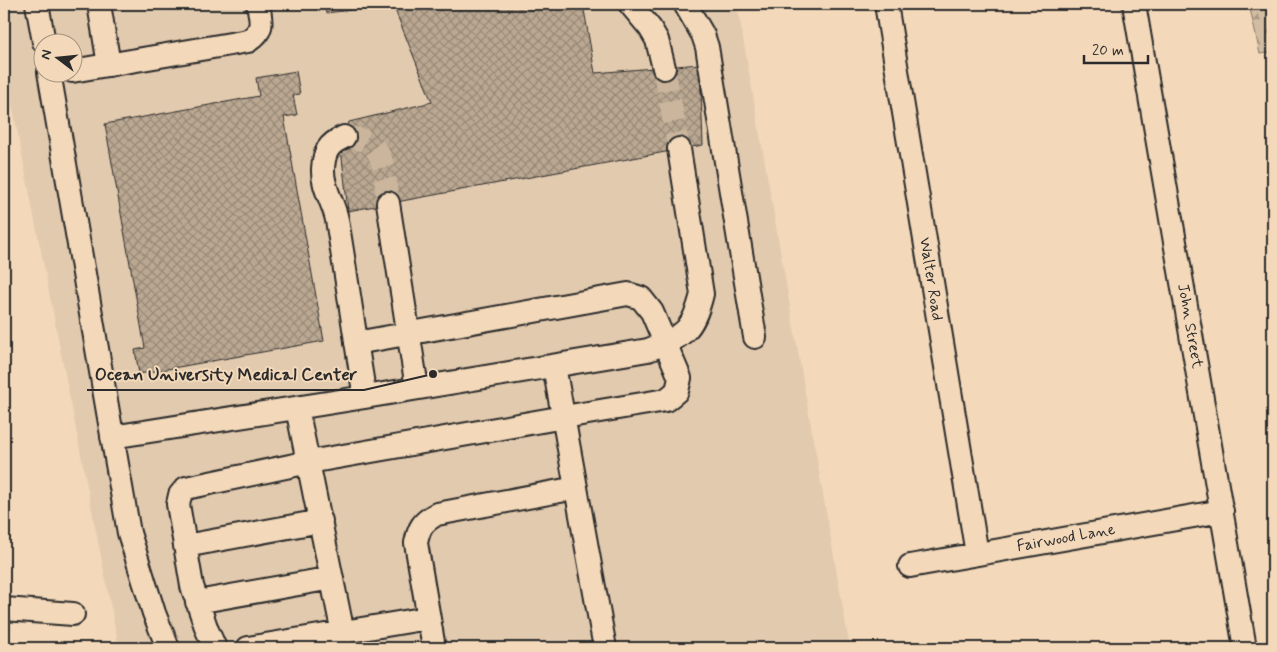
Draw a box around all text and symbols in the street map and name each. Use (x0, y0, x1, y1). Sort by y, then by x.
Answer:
north arrow (32, 32, 82, 82)
scale bar (1084, 32, 1148, 64)
text: 20 m (1092, 41, 1124, 61)
text: N (37, 48, 56, 62)
street label: Walter Road (914, 236, 948, 322)
street label: John Street (1172, 282, 1208, 371)
callout: Ocean University Medical Center (87, 357, 364, 390)
text: Ocean University Medical Center (95, 363, 358, 387)
street label: Fairwood Lane (1015, 519, 1117, 557)

